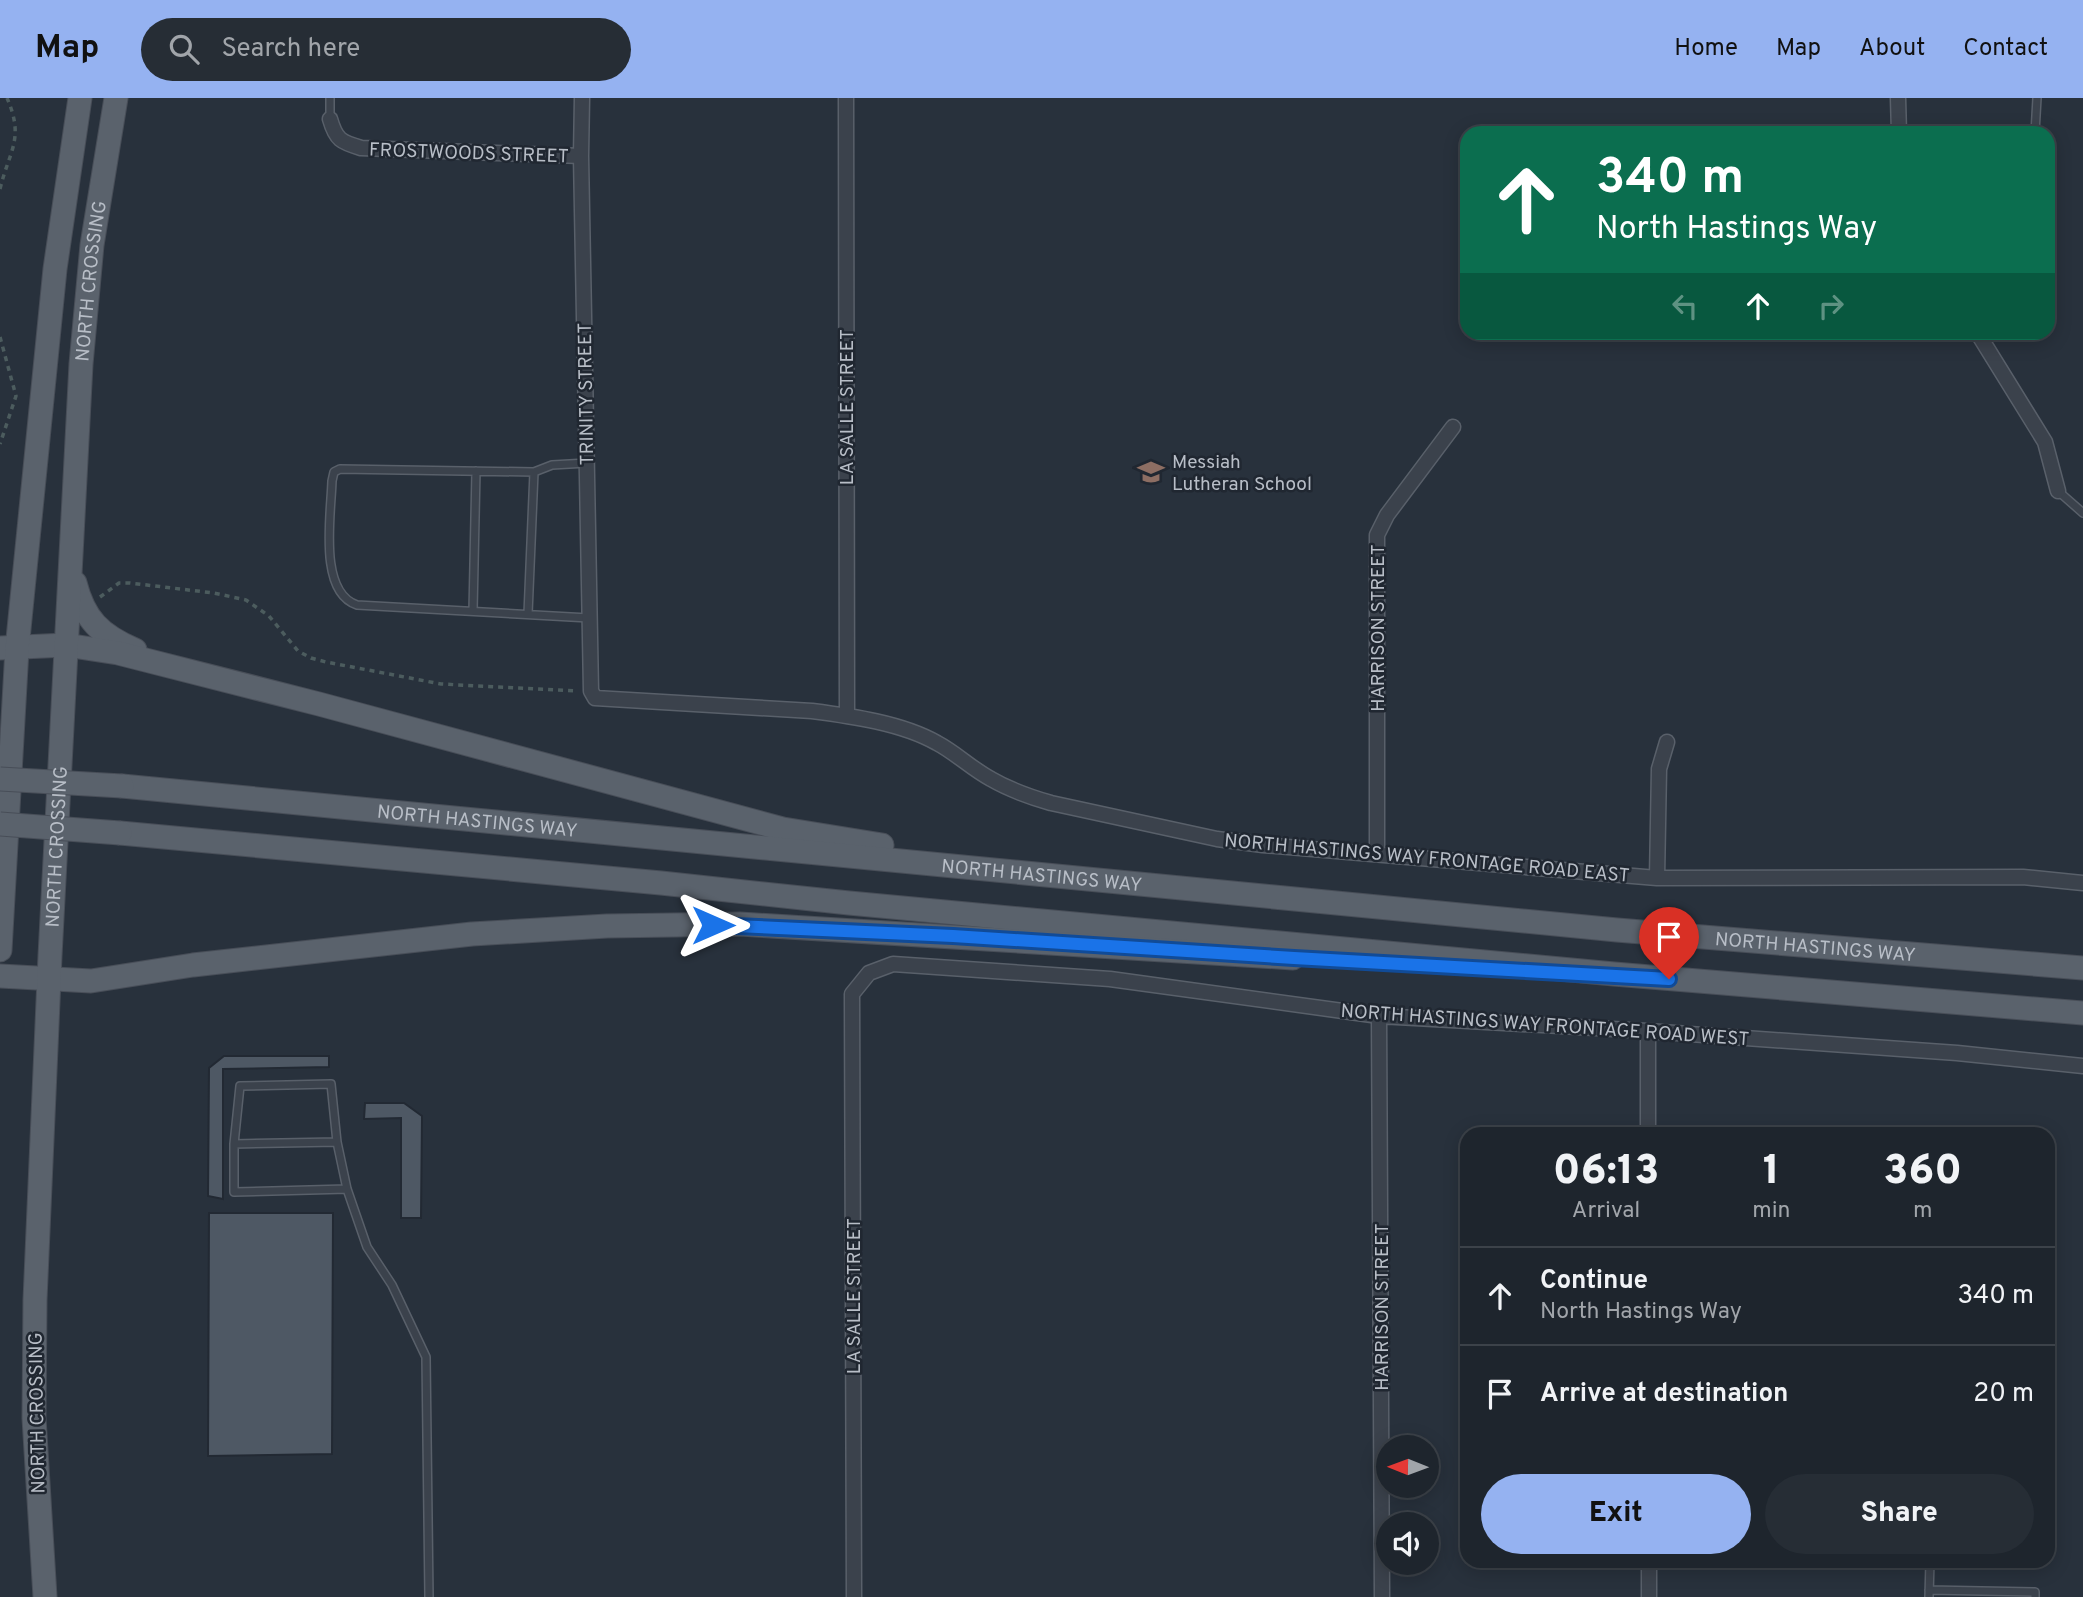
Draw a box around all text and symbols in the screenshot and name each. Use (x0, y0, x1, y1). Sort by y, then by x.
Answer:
search box (141, 18, 631, 81)
text: Map (35, 28, 99, 70)
icon: search (165, 30, 203, 68)
text: Search here (221, 33, 360, 66)
text: Home (1674, 34, 1738, 64)
text: Map (1776, 34, 1821, 64)
text: About (1859, 34, 1925, 64)
text: Contact (1963, 34, 2048, 64)
street label: FROSTWOODS STREET (369, 139, 569, 169)
text: 340 m (1596, 149, 1744, 211)
icon: ahead (1481, 154, 1572, 245)
street label: NORTH CROSSING (71, 199, 113, 363)
text: North Hastings Way (1596, 210, 1877, 250)
icon: left (1666, 287, 1704, 325)
icon: ahead (1739, 287, 1777, 325)
icon: right (1812, 287, 1850, 325)
street label: TRINITY STREET (574, 322, 600, 466)
street label: LA SALLE STREET (836, 329, 860, 485)
place label: Messiah Lutheran School (1172, 451, 1312, 497)
school or university icon: Messiah Lutheran School (1136, 457, 1166, 487)
street label: HARRISON STREET (1367, 544, 1391, 712)
street label: NORTH CROSSING (42, 766, 74, 928)
street label: NORTH HASTINGS WAY (376, 801, 579, 844)
street label: NORTH HASTINGS WAY FRONTAGE ROAD EAST (1223, 829, 1631, 889)
street label: NORTH HASTINGS WAY (940, 855, 1143, 898)
position arrow (676, 888, 750, 962)
pin (1639, 907, 1699, 979)
icon: arrive (1650, 918, 1688, 956)
street label: NORTH HASTINGS WAY (1714, 928, 1917, 968)
street label: NORTH HASTINGS WAY FRONTAGE ROAD WEST (1340, 1000, 1750, 1052)
text: 06:13 (1553, 1146, 1659, 1199)
text: 1 (1763, 1146, 1780, 1199)
text: 360 (1883, 1146, 1962, 1199)
text: Arrival (1572, 1197, 1640, 1226)
text: min (1752, 1197, 1790, 1226)
text: m (1913, 1197, 1932, 1226)
street label: LA SALLE STREET (843, 1218, 867, 1374)
street label: HARRISON STREET (1371, 1223, 1395, 1391)
text: Continue (1540, 1265, 1648, 1298)
icon: ahead (1481, 1277, 1519, 1315)
text: 340 m (1957, 1280, 2034, 1313)
text: North Hastings Way (1540, 1298, 1742, 1327)
street label: NORTH CROSSING (25, 1332, 51, 1494)
icon: arrive (1481, 1375, 1519, 1413)
text: Arrive at destination (1540, 1378, 1788, 1411)
text: 20 m (1973, 1378, 2034, 1411)
north arrow (1376, 1435, 1438, 1498)
map controls (1376, 1435, 1439, 1575)
button: Exit (1481, 1474, 1751, 1554)
button: Share (1765, 1474, 2034, 1554)
button: sound (1376, 1512, 1439, 1575)

